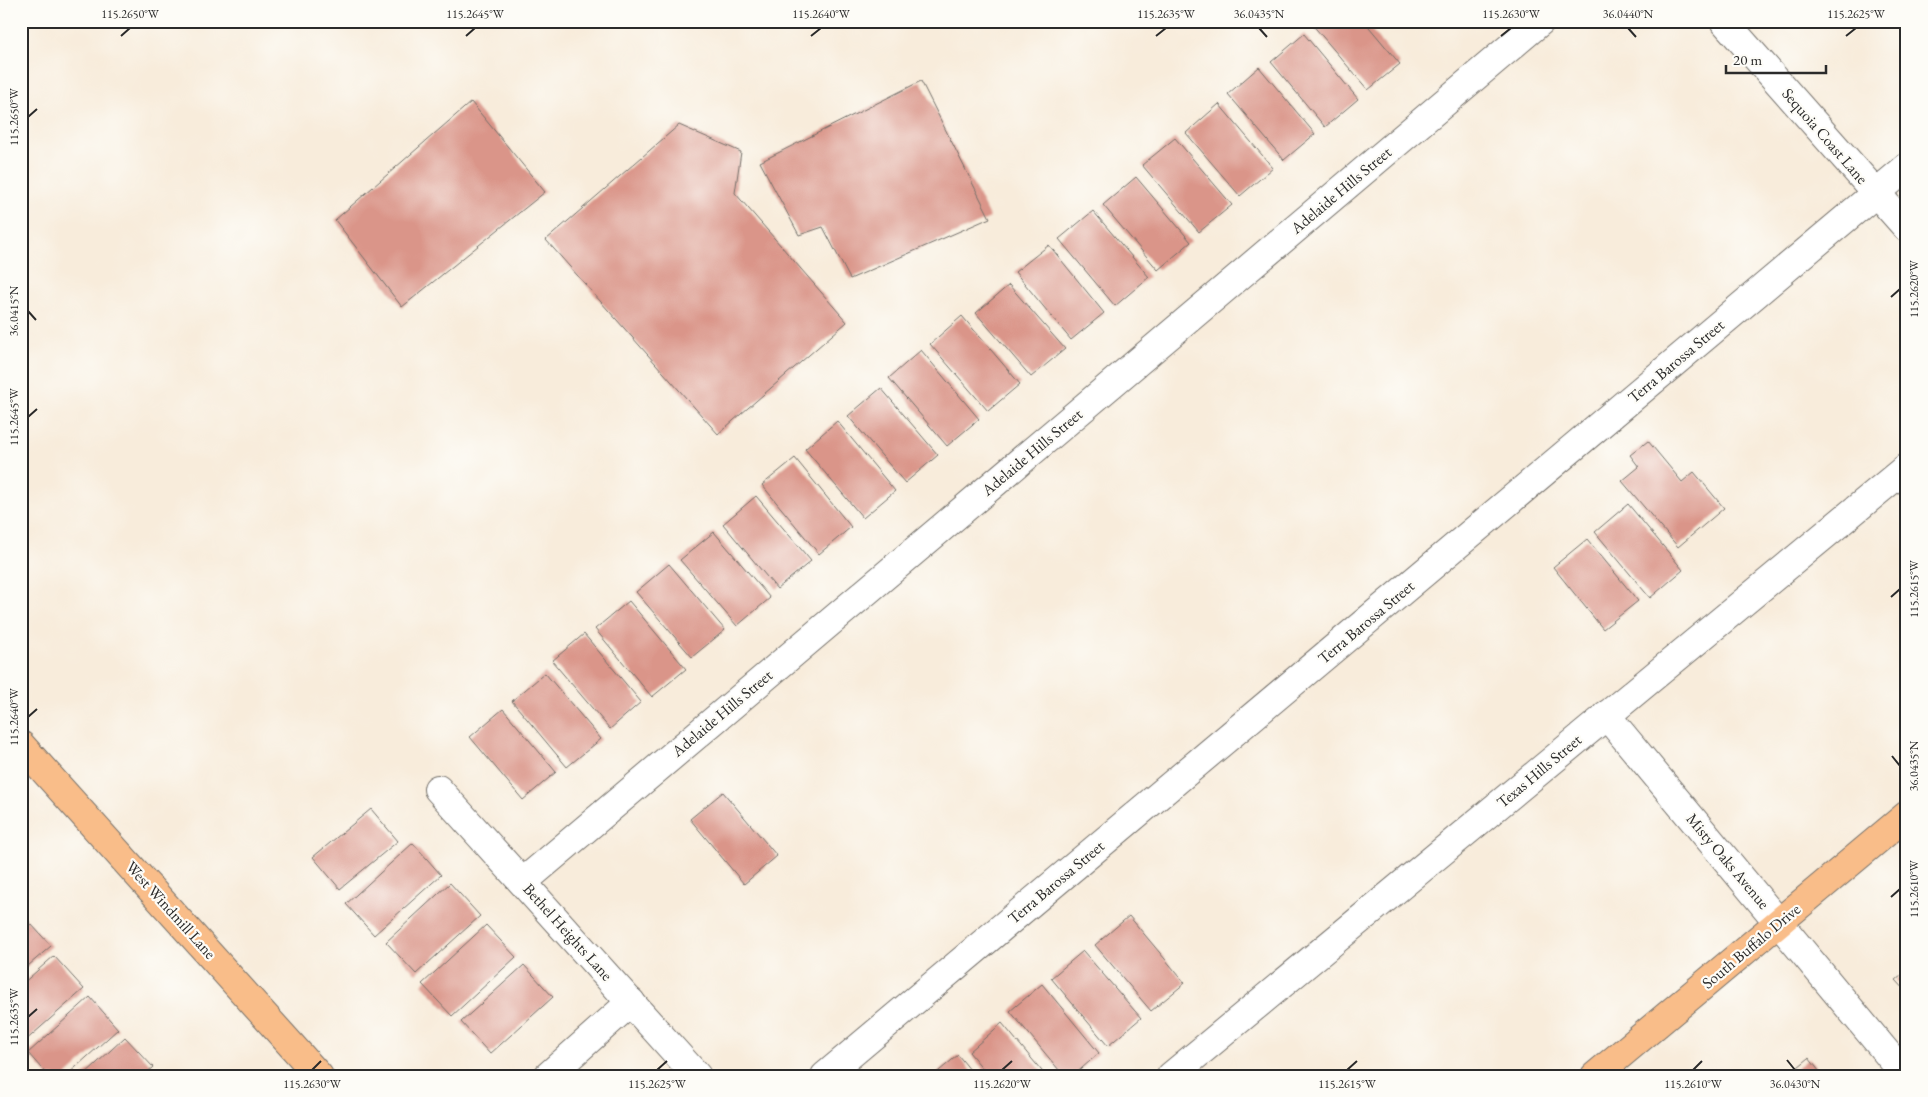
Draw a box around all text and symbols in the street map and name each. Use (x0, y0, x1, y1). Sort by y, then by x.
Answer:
text: 115.2650°W (101, 6, 160, 22)
text: 115.2645°W (446, 6, 505, 22)
text: 115.2640°W (792, 6, 851, 22)
text: 115.2635°W (1137, 6, 1196, 22)
text: 36.0435°N (1234, 6, 1285, 22)
text: 115.2630°W (1482, 6, 1541, 22)
text: 36.0440°N (1603, 6, 1654, 22)
text: 115.2625°W (1827, 6, 1886, 22)
scale bar (1726, 42, 1826, 74)
text: 20 m (1733, 50, 1762, 69)
street label: Sequoia Coast Lane (1777, 83, 1873, 189)
text: 115.2650°W (6, 87, 22, 146)
street label: Adelaide Hills Street (1286, 142, 1396, 239)
text: 115.2620°W (1906, 259, 1922, 318)
text: 36.0415°N (6, 285, 22, 336)
street label: Terra Barossa Street (1623, 314, 1729, 408)
text: 115.2645°W (6, 387, 22, 446)
street label: Adelaide Hills Street (977, 404, 1087, 501)
text: 115.2615°W (1906, 559, 1922, 618)
street label: Terra Barossa Street (1313, 575, 1419, 669)
street label: Adelaide Hills Street (667, 665, 777, 762)
text: 115.2640°W (6, 687, 22, 746)
street label: Texas Hills Street (1492, 729, 1586, 813)
text: 36.0435°N (1906, 740, 1922, 791)
street label: Misty Oaks Avenue (1682, 809, 1774, 913)
street label: Terra Barossa Street (1003, 835, 1109, 929)
street label: West Windmill Lane (121, 856, 221, 964)
text: 115.2610°W (1906, 859, 1922, 918)
street label: Bethel Heights Lane (519, 879, 617, 985)
street label: South Buffalo Drive (1697, 899, 1805, 993)
text: 115.2635°W (6, 987, 22, 1046)
text: 115.2630°W (283, 1076, 342, 1092)
text: 115.2625°W (628, 1076, 687, 1092)
text: 115.2620°W (973, 1076, 1032, 1092)
text: 115.2615°W (1318, 1076, 1377, 1092)
text: 115.2610°W (1664, 1076, 1723, 1092)
text: 36.0430°N (1770, 1076, 1821, 1092)

